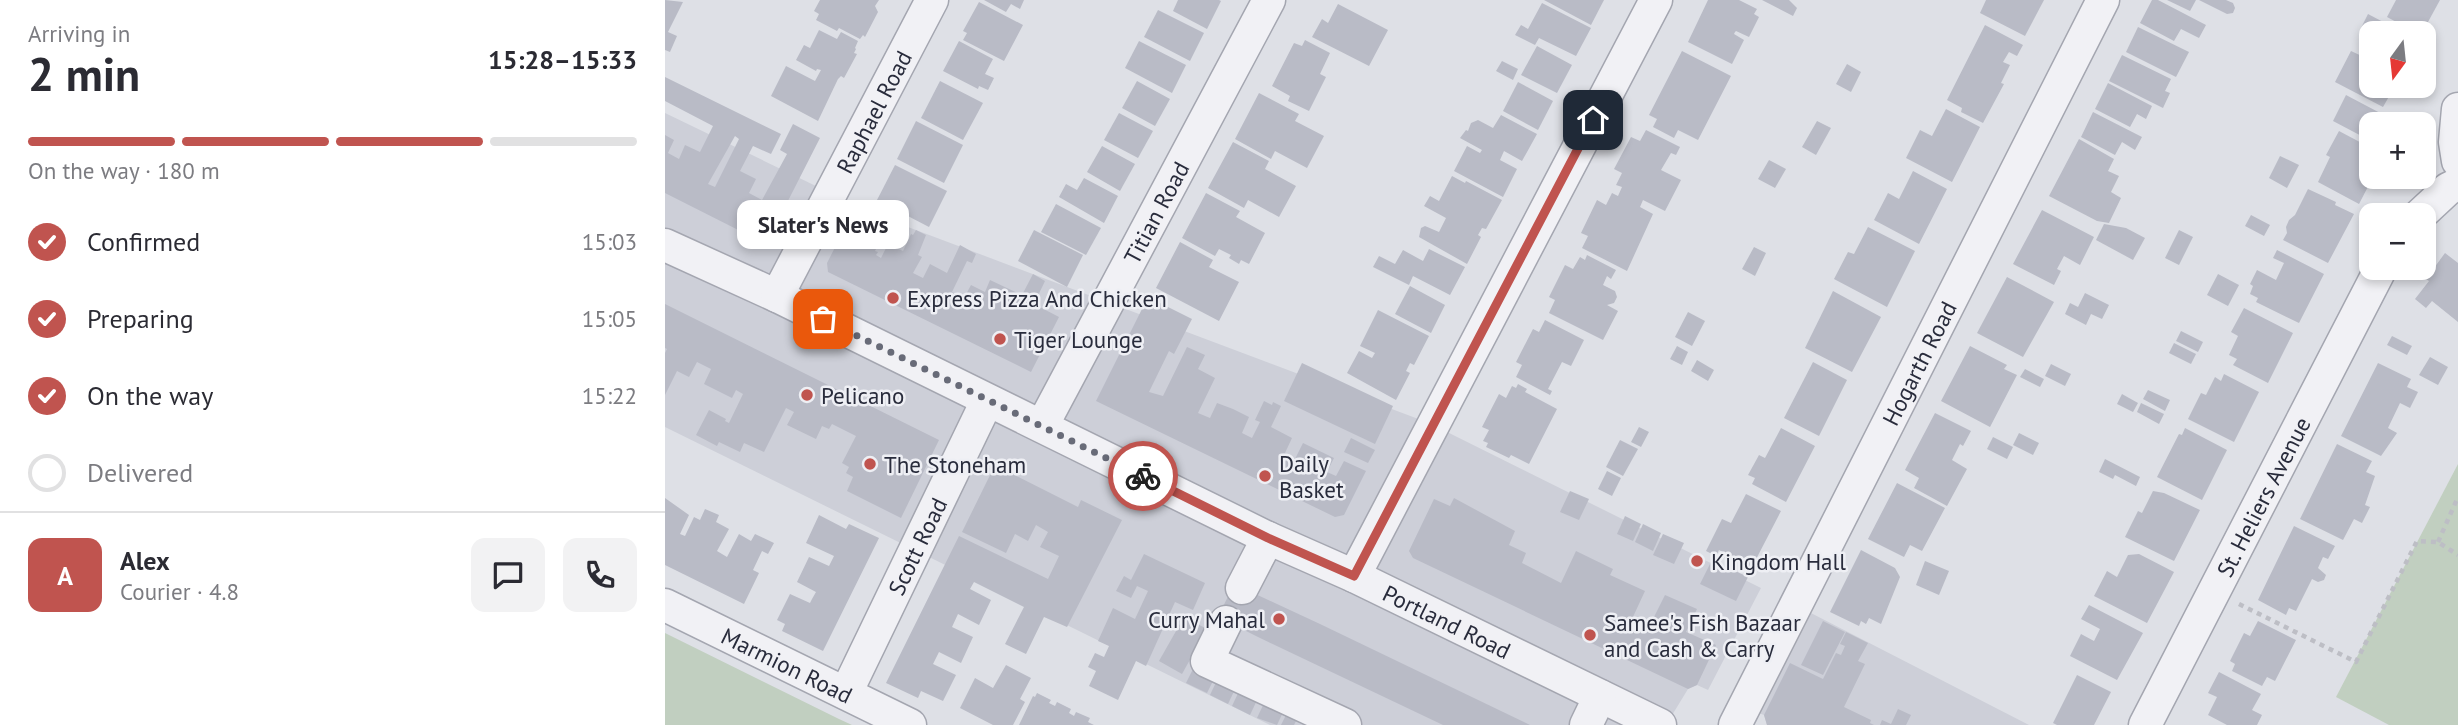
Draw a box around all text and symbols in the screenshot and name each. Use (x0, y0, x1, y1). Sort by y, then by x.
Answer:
text: Arriving in (28, 19, 130, 48)
north arrow (2359, 21, 2436, 98)
map controls (2359, 21, 2436, 280)
text: 15:28–15:33 (488, 43, 637, 76)
text: 2 min (28, 44, 140, 104)
street label: Raphael Road (829, 45, 918, 178)
pin (1563, 90, 1623, 150)
icon: home (1574, 101, 1612, 139)
button: + (2359, 112, 2436, 189)
text: On the way · 180 m (28, 156, 220, 185)
street label: Titian Road (1117, 156, 1195, 269)
callout: Slater's News (737, 200, 909, 249)
button: − (2359, 203, 2436, 280)
text: Slater's News (758, 210, 888, 239)
icon: check (28, 223, 66, 261)
text: Confirmed (87, 225, 200, 258)
text: 15:03 (582, 227, 637, 256)
place label: Express Pizza And Chicken (907, 284, 1167, 313)
pin (793, 289, 853, 349)
marker: Express Pizza And Chicken (885, 290, 901, 306)
street label: Hogarth Road (1875, 296, 1962, 430)
icon: check (28, 300, 66, 338)
icon: bag (804, 300, 842, 338)
text: Preparing (87, 302, 194, 335)
text: 15:05 (582, 304, 637, 333)
place label: Tiger Lounge (1014, 325, 1143, 354)
marker: Tiger Lounge (992, 331, 1008, 347)
icon: check (28, 377, 66, 415)
text: On the way (87, 379, 213, 412)
text: 15:22 (582, 381, 637, 410)
place label: Pelicano (821, 381, 904, 410)
marker: Pelicano (799, 387, 815, 403)
street label: St. Heliers Avenue (2210, 412, 2316, 582)
courier (1108, 441, 1178, 511)
place label: Daily Basket (1279, 449, 1344, 504)
place label: The Stoneham (884, 450, 1026, 479)
text: Delivered (87, 456, 193, 489)
marker: The Stoneham (862, 456, 878, 472)
icon: bike (1124, 457, 1162, 495)
marker: Daily Basket (1257, 468, 1273, 484)
street label: Scott Road (881, 493, 953, 600)
button: chat (471, 538, 545, 612)
button: phone (563, 538, 637, 612)
text: Alex (120, 544, 170, 577)
place label: Kingdom Hall (1711, 547, 1846, 576)
marker: Kingdom Hall (1689, 553, 1705, 569)
text: A (57, 559, 73, 592)
text: Courier · 4.8 (120, 577, 239, 606)
street label: Portland Road (1378, 578, 1516, 665)
place label: Curry Mahal (1148, 605, 1265, 634)
place label: Samee's Fish Bazaar and Cash & Carry (1604, 608, 1801, 663)
marker: Curry Mahal (1271, 611, 1287, 627)
street label: Marmion Road (717, 621, 857, 709)
marker: Samee's Fish Bazaar and Cash & Carry (1582, 627, 1598, 643)

